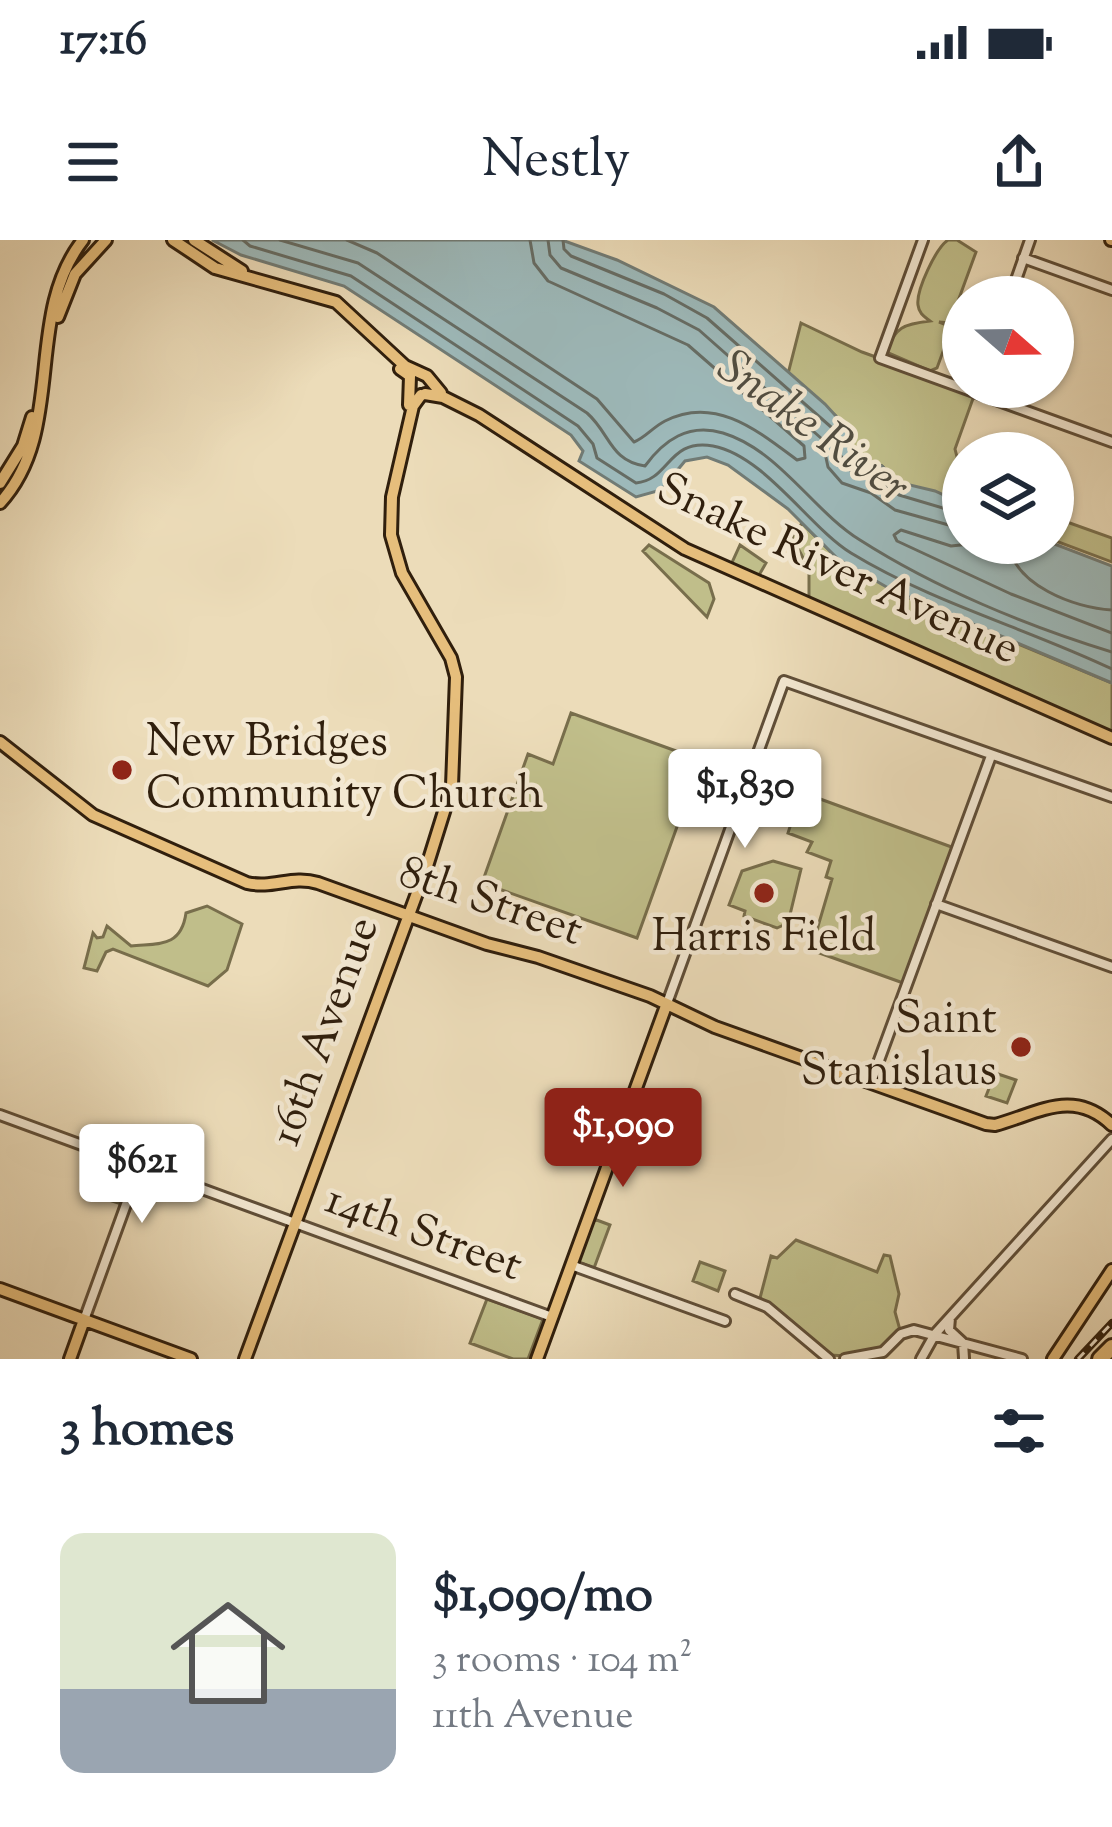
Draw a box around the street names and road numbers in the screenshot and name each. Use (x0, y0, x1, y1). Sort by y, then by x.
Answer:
street label: Snake River Avenue (645, 458, 1029, 684)
street label: 8th Street (390, 842, 590, 966)
street label: 16th Avenue (256, 909, 398, 1155)
street label: 14th Street (315, 1169, 531, 1301)

